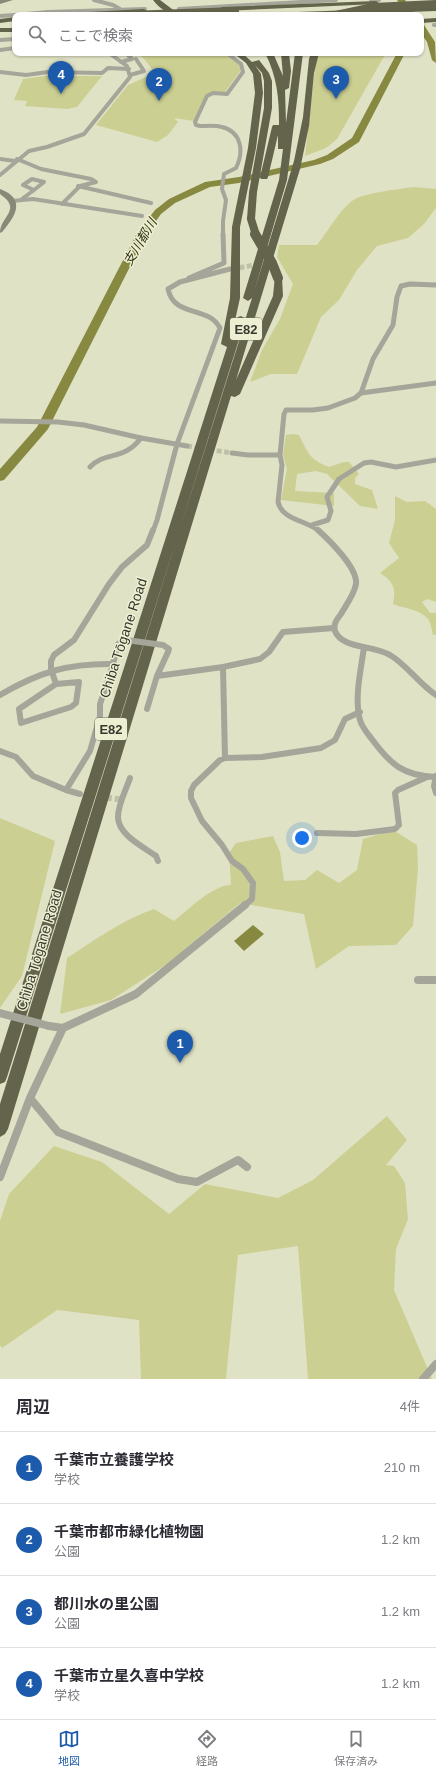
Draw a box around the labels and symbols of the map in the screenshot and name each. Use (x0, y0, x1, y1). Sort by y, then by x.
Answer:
pin: 4 (48, 61, 74, 94)
pin: 3 (323, 66, 349, 99)
pin: 2 (146, 68, 172, 101)
water label: 支川都川 (120, 214, 161, 268)
road number: E82 (230, 318, 262, 340)
street label: Chiba Tōgane Road (96, 576, 150, 700)
road number: E82 (95, 718, 127, 740)
your location (292, 828, 312, 848)
street label: Chiba Tōgane Road (13, 888, 65, 1012)
pin: 1 (167, 1030, 193, 1063)

